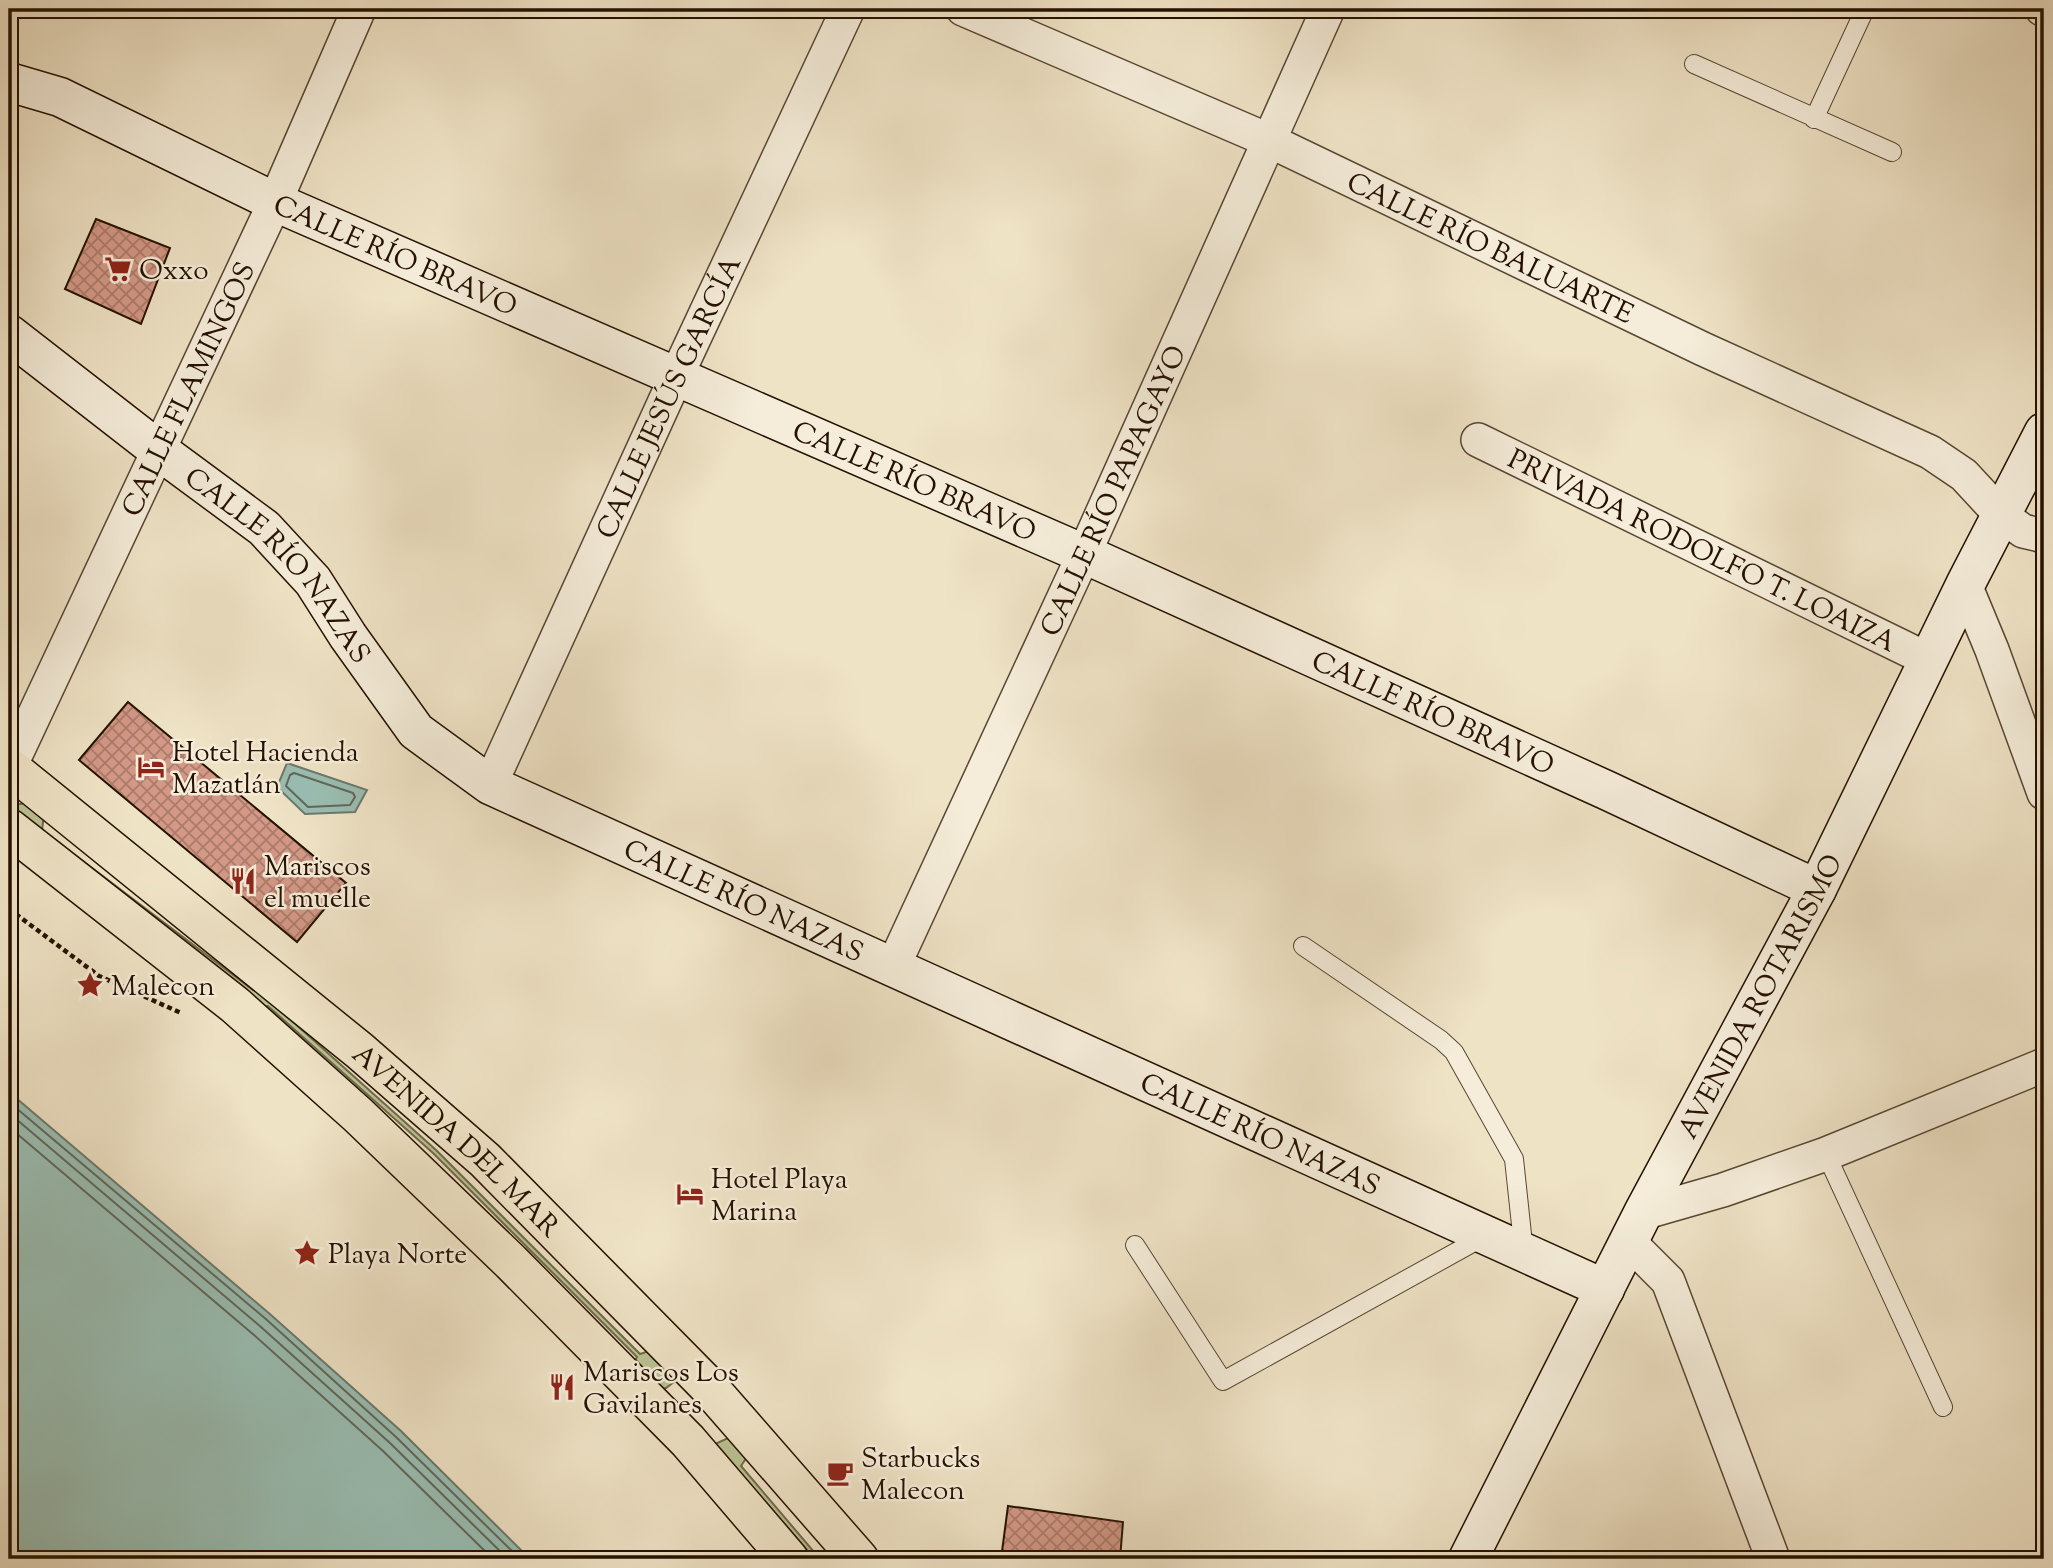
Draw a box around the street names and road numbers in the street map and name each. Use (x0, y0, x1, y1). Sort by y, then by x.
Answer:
street label: CALLE RÍO BALUARTE (1339, 164, 1640, 336)
street label: CALLE RÍO BRAVO (266, 187, 523, 328)
street label: CALLE JESÚS GARCÍA (588, 250, 753, 546)
street label: CALLE FLAMINGOS (113, 256, 267, 524)
street label: CALLE RÍO PAPAGAYO (1032, 340, 1198, 643)
street label: CALLE RÍO BRAVO (785, 412, 1042, 554)
street label: PRIVADA RODOLFO T. LOAIZA (1500, 441, 1903, 664)
street label: CALLE RÍO NAZAS (175, 459, 379, 673)
street label: CALLE RÍO BRAVO (1304, 642, 1560, 787)
street label: CALLE RÍO NAZAS (616, 831, 869, 974)
street label: AVENIDA ROTARISMO (1669, 848, 1854, 1147)
street label: AVENIDA DEL MAR (342, 1036, 568, 1248)
street label: CALLE RÍO NAZAS (1133, 1064, 1386, 1208)

